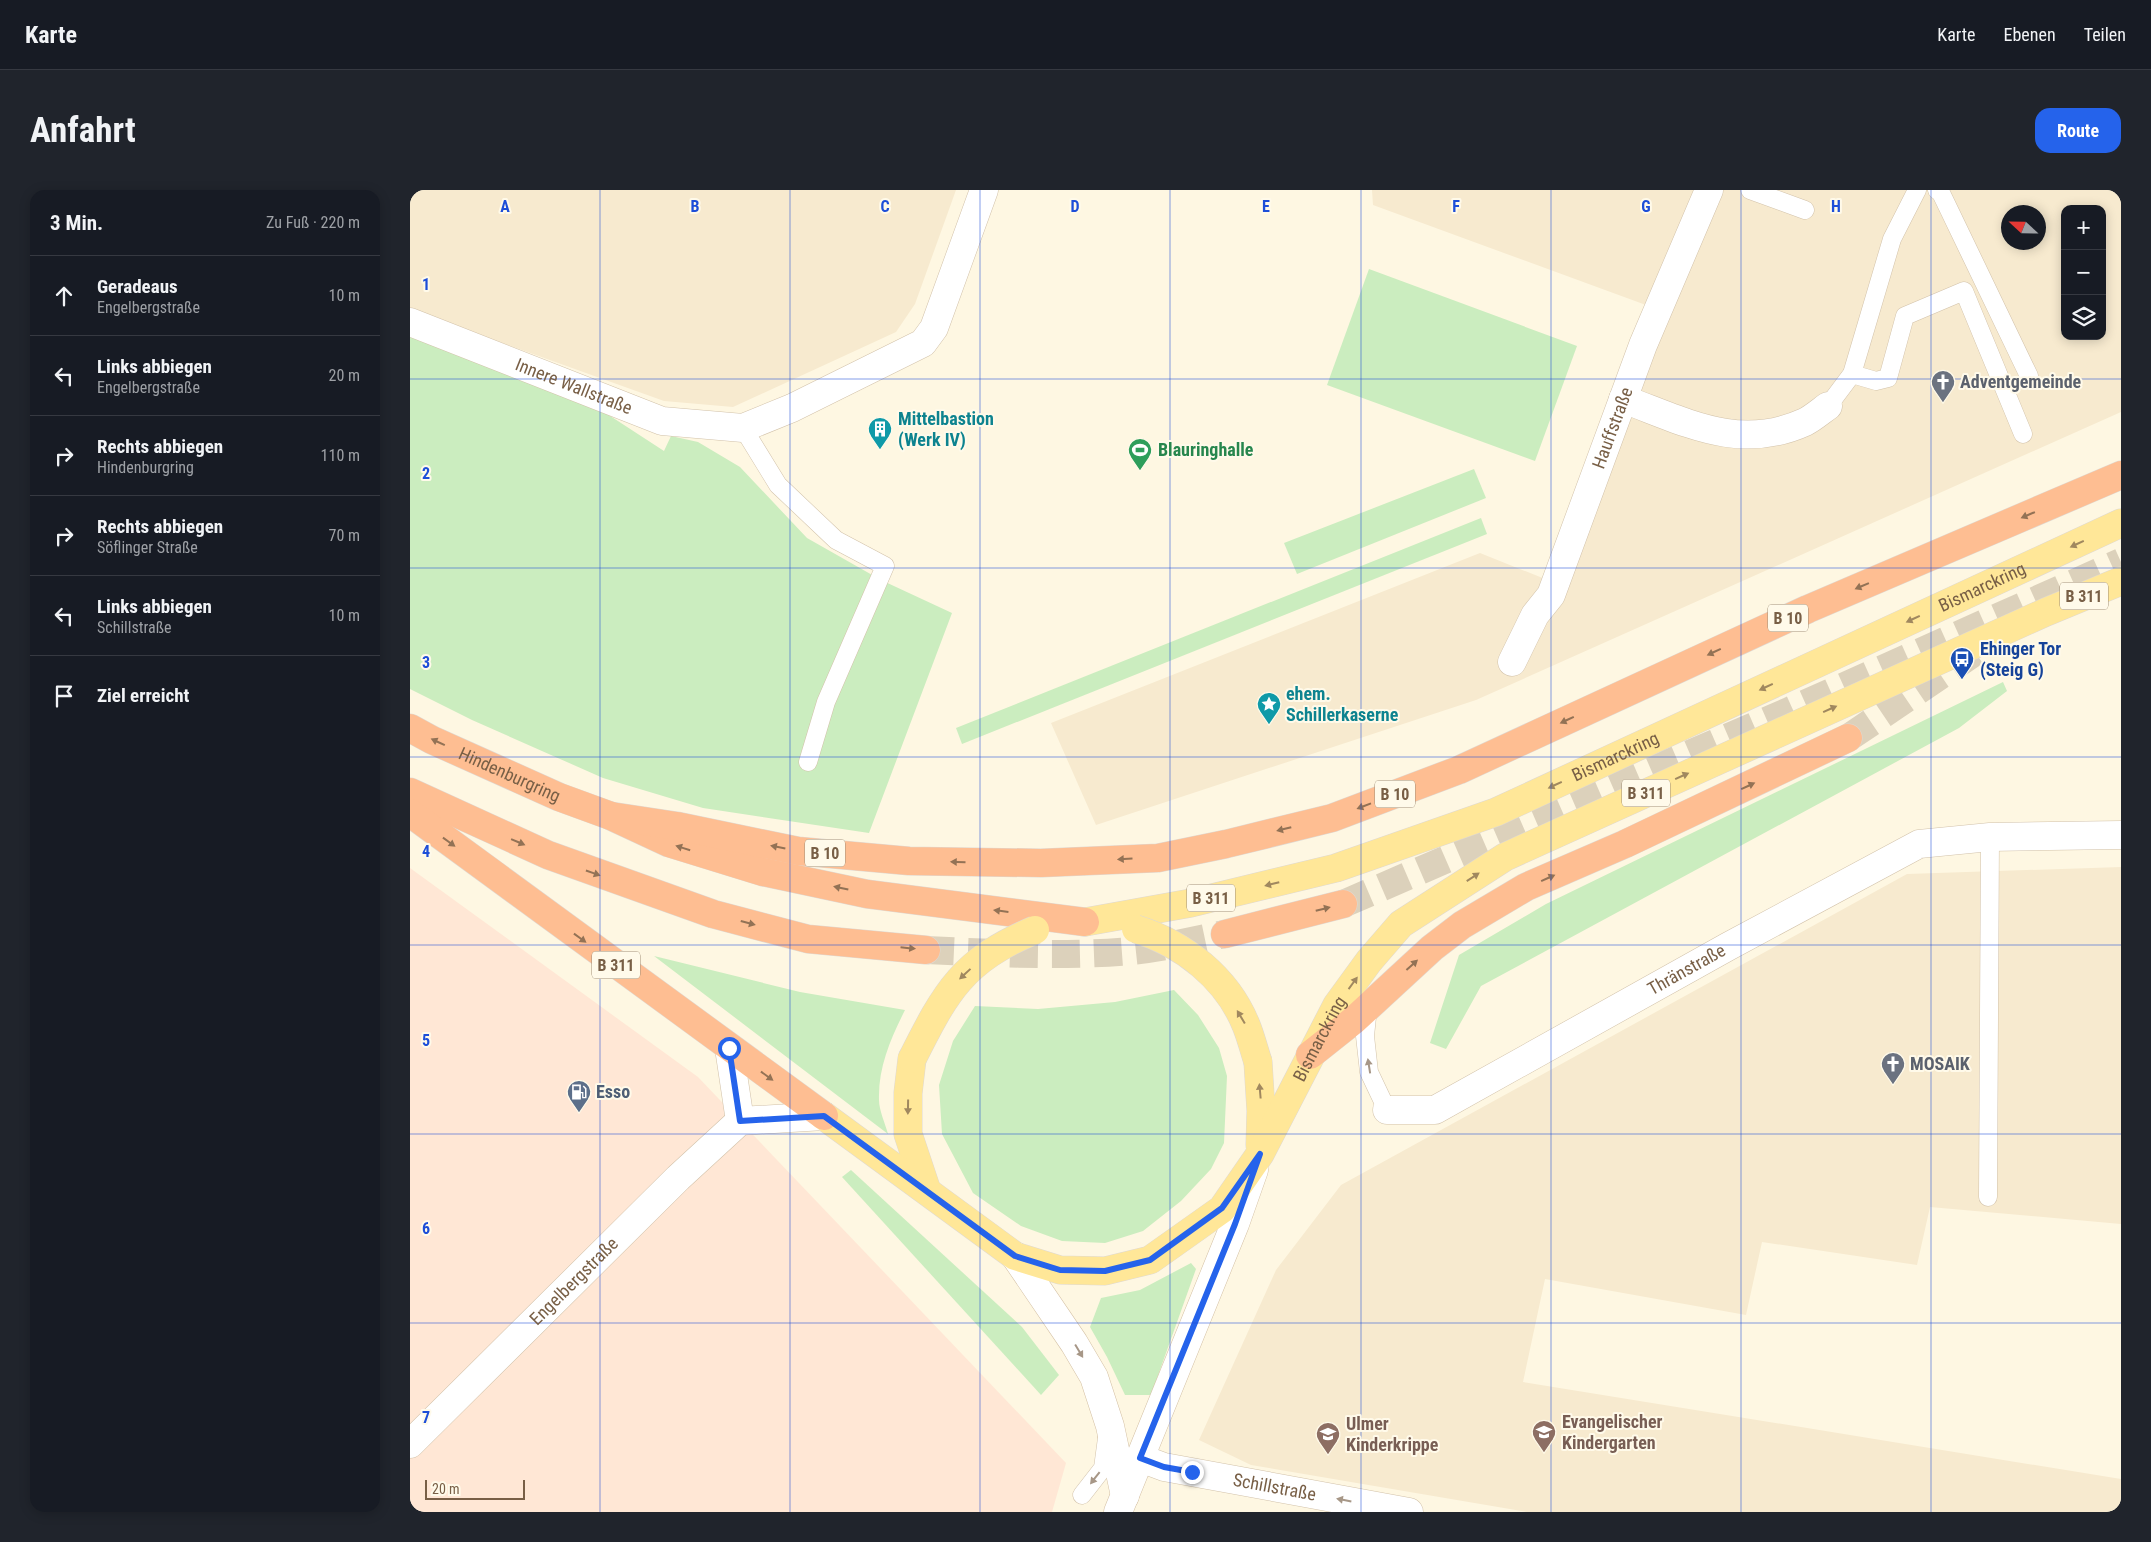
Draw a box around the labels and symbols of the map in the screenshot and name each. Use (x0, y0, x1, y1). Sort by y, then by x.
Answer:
text: A (500, 197, 510, 216)
text: B (691, 197, 700, 216)
text: C (880, 197, 890, 216)
text: D (1070, 197, 1080, 216)
text: E (1262, 197, 1270, 216)
text: F (1452, 197, 1460, 216)
text: G (1641, 197, 1651, 216)
text: H (1831, 197, 1841, 216)
north arrow (2001, 205, 2046, 250)
text: 1 (422, 275, 430, 294)
street label: Innere Wallstraße (513, 353, 635, 418)
church icon: Adventgemeinde (1930, 369, 1956, 403)
place label: Adventgemeinde (1960, 371, 2082, 392)
street label: Hauffstraße (1587, 384, 1637, 471)
place label: Mittelbastion (Werk IV) (898, 408, 994, 451)
building icon: Mittelbastion (Werk IV) (867, 416, 893, 450)
sports icon: Blauringhalle (1127, 437, 1153, 471)
place label: Blauringhalle (1158, 439, 1254, 460)
text: 2 (422, 464, 430, 483)
one-way arrow (2021, 511, 2035, 519)
one-way arrow (2070, 540, 2084, 548)
street label: Bismarckring (1935, 558, 2029, 616)
one-way arrow (1855, 582, 1870, 590)
road number: B 311 (2060, 582, 2108, 610)
road number: B 10 (1768, 604, 1808, 632)
one-way arrow (1906, 616, 1920, 624)
place label: Ehinger Tor (Steig G) (1980, 638, 2061, 681)
bus stop icon: Ehinger Tor (Steig G) (1949, 646, 1975, 680)
one-way arrow (1707, 649, 1721, 657)
text: 3 (422, 653, 430, 672)
place label: ehem. Schillerkaserne (1286, 683, 1399, 725)
one-way arrow (1759, 684, 1773, 692)
place icon: ehem. Schillerkaserne (1256, 691, 1282, 725)
one-way arrow (1823, 705, 1837, 713)
one-way arrow (1560, 717, 1574, 725)
street label: Bismarckring (1568, 727, 1662, 785)
one-way arrow (431, 738, 445, 746)
street label: Hindenburgring (456, 742, 564, 806)
one-way arrow (1675, 772, 1689, 780)
road number: B 10 (1375, 780, 1415, 808)
road number: B 311 (1622, 780, 1670, 806)
one-way arrow (1548, 781, 1562, 789)
one-way arrow (1741, 781, 1755, 789)
one-way arrow (1356, 802, 1371, 810)
one-way arrow (1277, 826, 1292, 834)
one-way arrow (442, 837, 456, 847)
one-way arrow (511, 839, 525, 847)
road number: B 10 (805, 840, 845, 866)
text: 4 (422, 842, 430, 861)
one-way arrow (770, 842, 786, 850)
one-way arrow (676, 843, 691, 851)
one-way arrow (1117, 856, 1133, 864)
one-way arrow (949, 858, 965, 866)
one-way arrow (586, 869, 601, 877)
one-way arrow (1467, 873, 1480, 882)
one-way arrow (1541, 873, 1555, 881)
one-way arrow (1264, 880, 1279, 888)
one-way arrow (833, 884, 848, 892)
road number: B 311 (1187, 884, 1235, 911)
one-way arrow (1316, 905, 1331, 913)
one-way arrow (993, 907, 1009, 915)
one-way arrow (740, 919, 755, 927)
one-way arrow (573, 933, 587, 943)
street label: Thränstraße (1644, 939, 1729, 999)
one-way arrow (900, 945, 916, 953)
road number: B 311 (592, 952, 640, 978)
one-way arrow (1406, 960, 1419, 971)
one-way arrow (959, 968, 971, 980)
one-way arrow (1347, 977, 1358, 990)
street label: Bismarckring (1288, 992, 1350, 1085)
one-way arrow (1237, 1010, 1246, 1023)
text: 5 (422, 1031, 430, 1050)
route start (718, 1037, 741, 1060)
church icon: MOSAIK (1880, 1051, 1906, 1085)
place label: MOSAIK (1910, 1053, 1971, 1074)
one-way arrow (1365, 1057, 1373, 1073)
one-way arrow (760, 1071, 774, 1081)
fuel station icon: Esso (566, 1079, 592, 1113)
place label: Esso (596, 1081, 630, 1102)
one-way arrow (1256, 1082, 1264, 1098)
one-way arrow (903, 1099, 911, 1115)
text: 6 (422, 1219, 430, 1238)
street label: Engelbergstraße (525, 1233, 622, 1329)
one-way arrow (1075, 1345, 1084, 1358)
text: 7 (422, 1408, 430, 1427)
place label: Evangelischer Kindergarten (1562, 1411, 1663, 1453)
place label: Ulmer Kinderkrippe (1346, 1413, 1439, 1455)
school or university icon: Evangelischer Kindergarten (1531, 1419, 1557, 1453)
school or university icon: Ulmer Kinderkrippe (1315, 1421, 1341, 1455)
route end (1181, 1461, 1204, 1484)
street label: Schillstraße (1231, 1469, 1318, 1505)
one-way arrow (1090, 1471, 1100, 1485)
scale bar (425, 1477, 525, 1500)
one-way arrow (1336, 1495, 1352, 1503)

